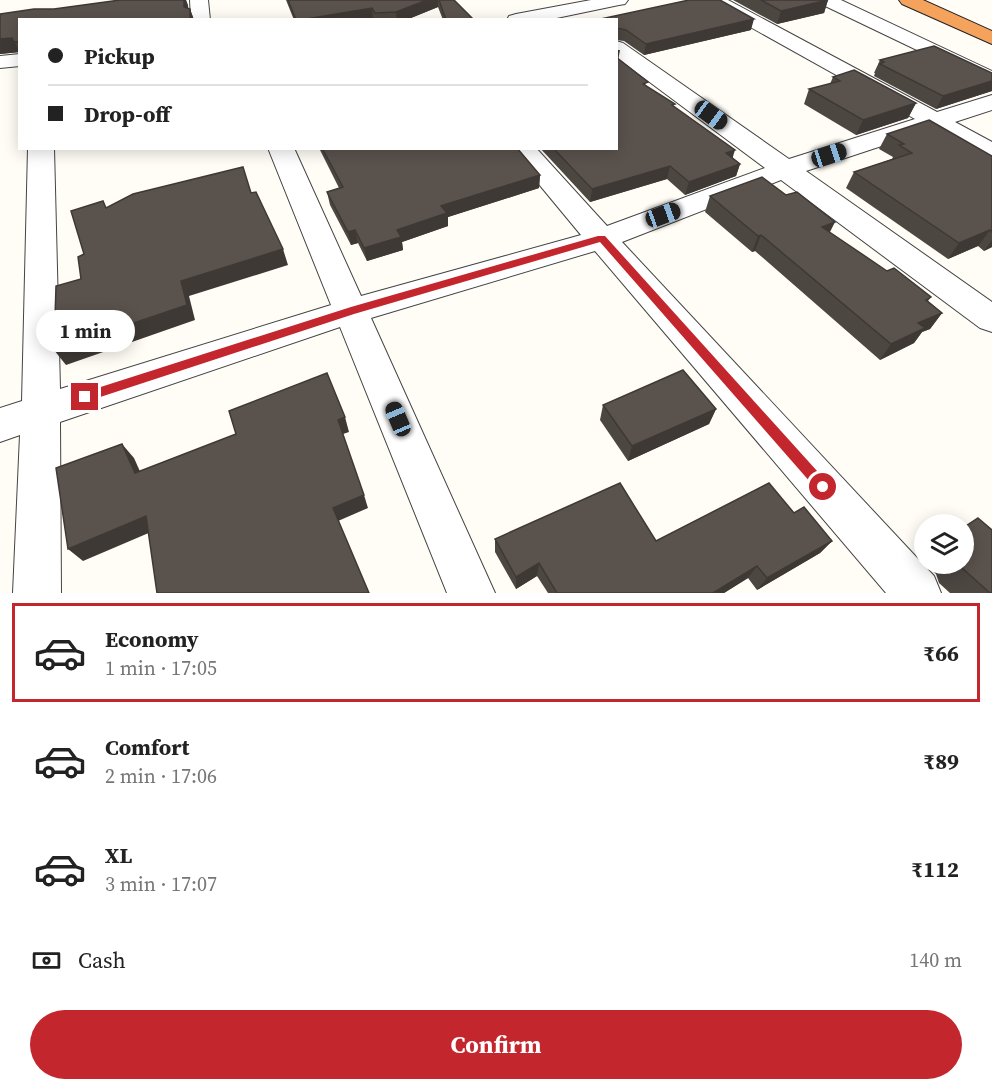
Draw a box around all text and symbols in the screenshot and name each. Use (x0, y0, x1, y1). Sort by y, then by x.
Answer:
text: Pickup (84, 41, 155, 71)
car (691, 97, 731, 133)
text: Drop-off (84, 99, 170, 129)
car (809, 141, 849, 169)
car (643, 200, 683, 230)
callout: 1 min (36, 310, 134, 352)
text: 1 min (60, 317, 111, 345)
route end (71, 383, 98, 410)
car (383, 399, 413, 439)
route start (809, 473, 836, 500)
map controls (914, 514, 974, 574)
button: layers (914, 514, 974, 574)
text: Economy (105, 624, 199, 654)
icon: car (33, 626, 87, 680)
text: ₹66 (923, 638, 959, 668)
text: 1 min · 17:05 (105, 654, 217, 682)
text: Comfort (105, 732, 189, 762)
icon: car (33, 734, 87, 788)
text: ₹89 (923, 746, 959, 776)
text: 2 min · 17:06 (105, 762, 217, 790)
text: XL (105, 840, 132, 870)
icon: car (33, 842, 87, 896)
text: ₹112 (911, 854, 959, 884)
text: 3 min · 17:07 (105, 870, 217, 898)
icon: cash (30, 944, 63, 977)
text: Cash (78, 945, 126, 975)
text: 140 m (909, 946, 962, 974)
button: Confirm (30, 1010, 962, 1079)

